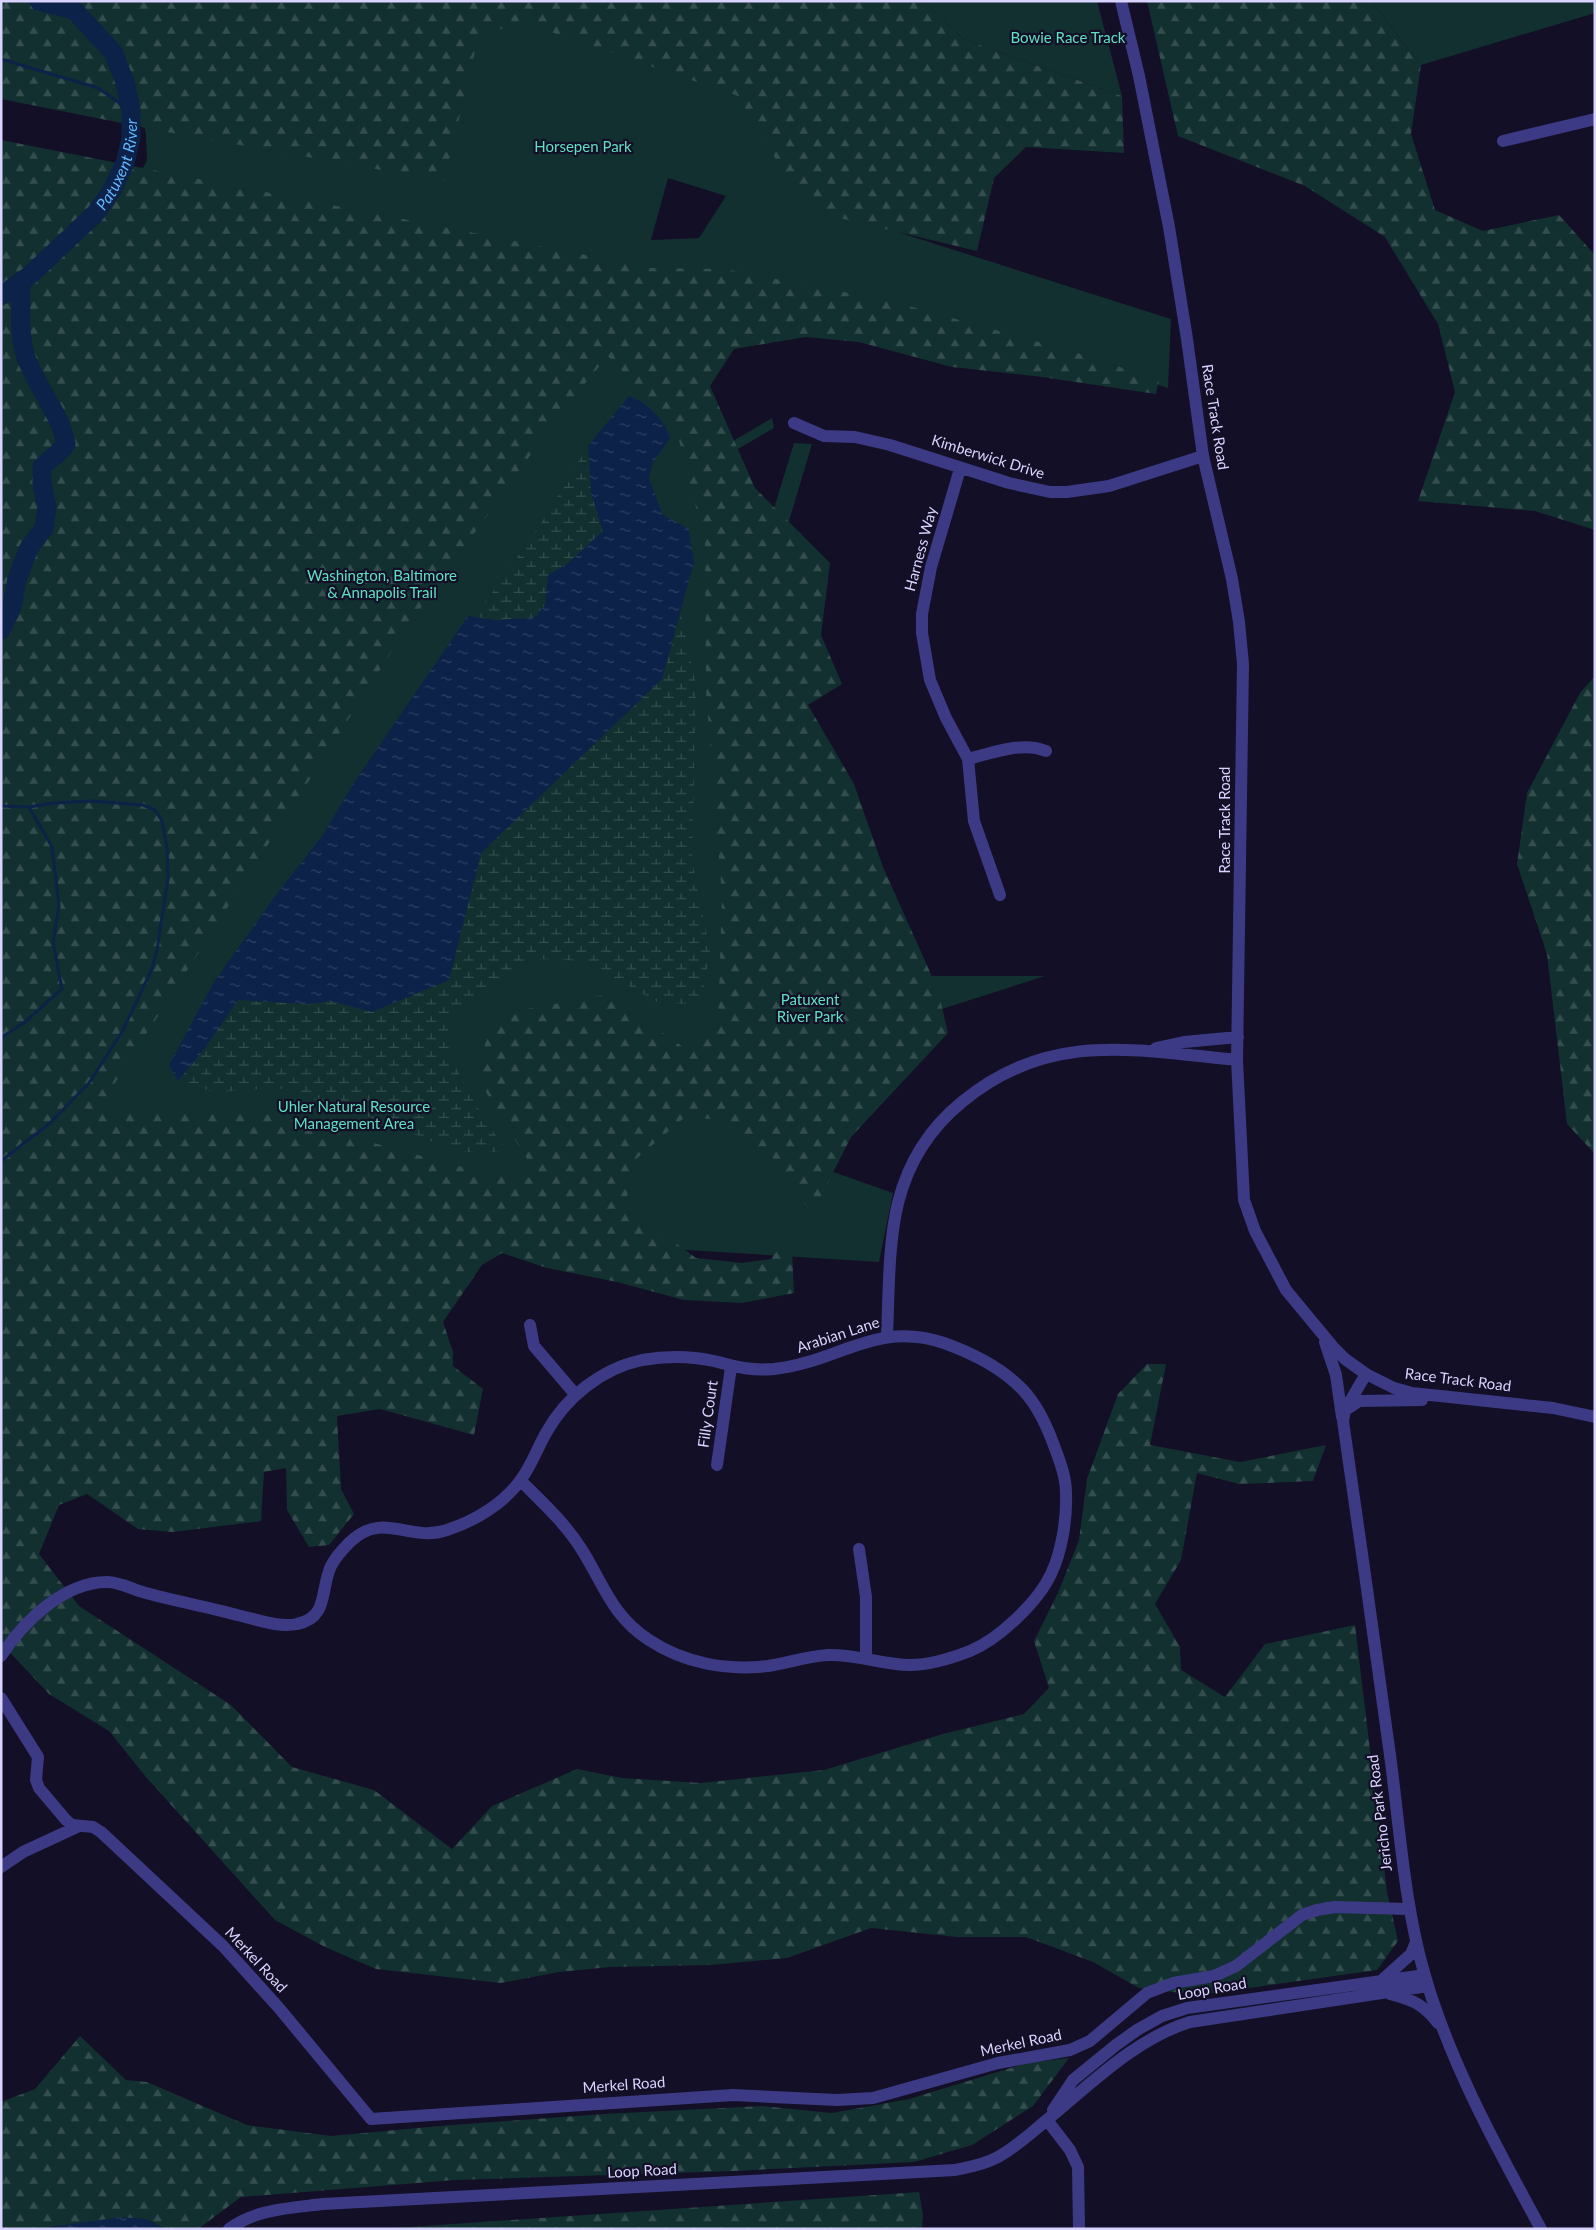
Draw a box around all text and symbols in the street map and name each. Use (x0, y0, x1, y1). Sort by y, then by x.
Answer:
park label: Bowie Race Track (1011, 28, 1126, 46)
water label: Patuxent River (91, 118, 140, 213)
park label: Horsepen Park (534, 137, 632, 155)
street label: Race Track Road (1199, 363, 1233, 471)
street label: Kimberwick Drive (930, 430, 1047, 482)
street label: Harness Way (900, 504, 940, 593)
park label: Washington, Baltimore & Annapolis Trail (307, 566, 457, 601)
street label: Race Track Road (1215, 767, 1233, 873)
park label: Patuxent River Park (777, 990, 844, 1025)
park label: Uhler Natural Resource Management Area (278, 1097, 430, 1132)
street label: Arabian Lane (794, 1312, 881, 1356)
street label: Race Track Road (1404, 1364, 1512, 1394)
street label: Filly Court (693, 1378, 721, 1449)
street label: Jericho Park Road (1363, 1754, 1395, 1872)
street label: Merkel Road (222, 1923, 292, 1996)
street label: Loop Road (1176, 1973, 1248, 2003)
street label: Merkel Road (978, 2025, 1063, 2059)
street label: Merkel Road (582, 2072, 666, 2096)
street label: Loop Road (607, 2159, 677, 2181)

